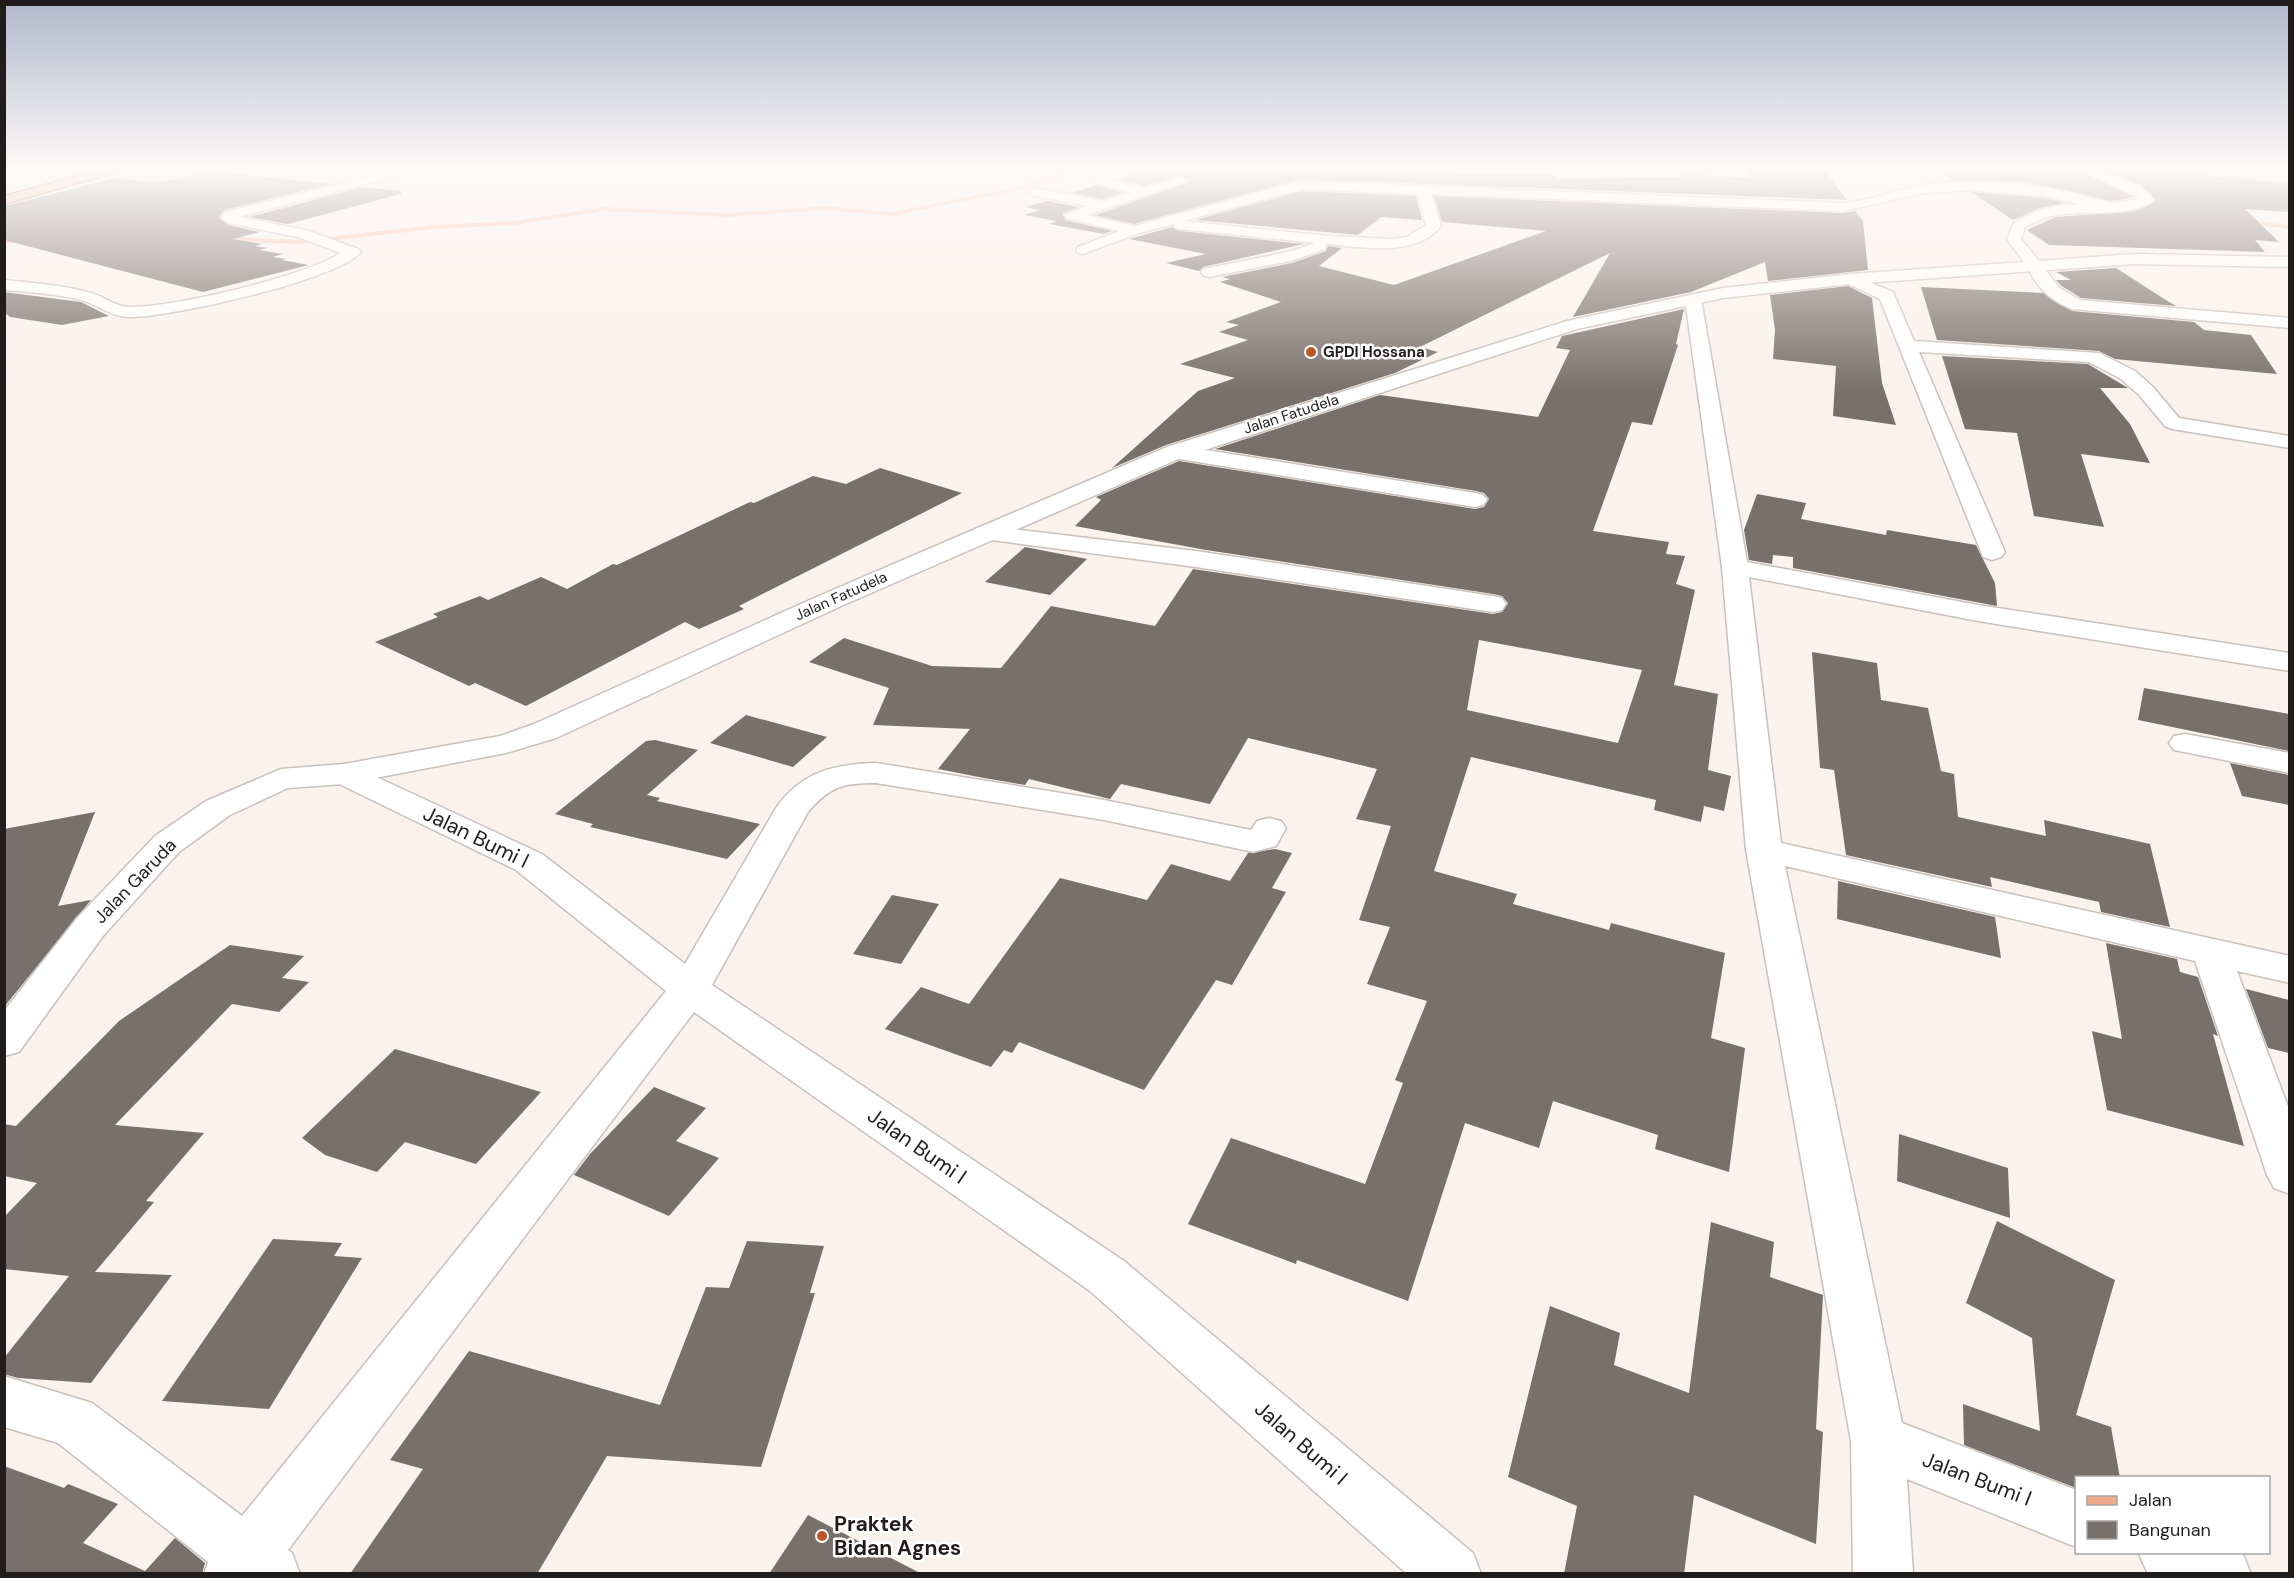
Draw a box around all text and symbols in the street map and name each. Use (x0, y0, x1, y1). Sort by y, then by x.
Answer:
place label: GPDI Hossana (1323, 342, 1425, 362)
marker: GPDI Hossana (1304, 345, 1318, 359)
street label: Jalan Fatudela (1241, 389, 1341, 439)
street label: Jalan Fatudela (792, 567, 890, 625)
street label: Jalan Bumi I (418, 799, 534, 875)
street label: Jalan Garuda (88, 833, 182, 929)
street label: Jalan Bumi I (862, 1102, 972, 1190)
street label: Jalan Bumi I (1249, 1395, 1353, 1491)
street label: Jalan Bumi I (1918, 1445, 2036, 1513)
legend (2075, 1476, 2270, 1554)
text: Jalan (2129, 1488, 2172, 1512)
place label: Praktek Bidan Agnes (834, 1510, 961, 1562)
text: Bangunan (2129, 1518, 2211, 1542)
marker: Praktek Bidan Agnes (815, 1529, 829, 1543)

